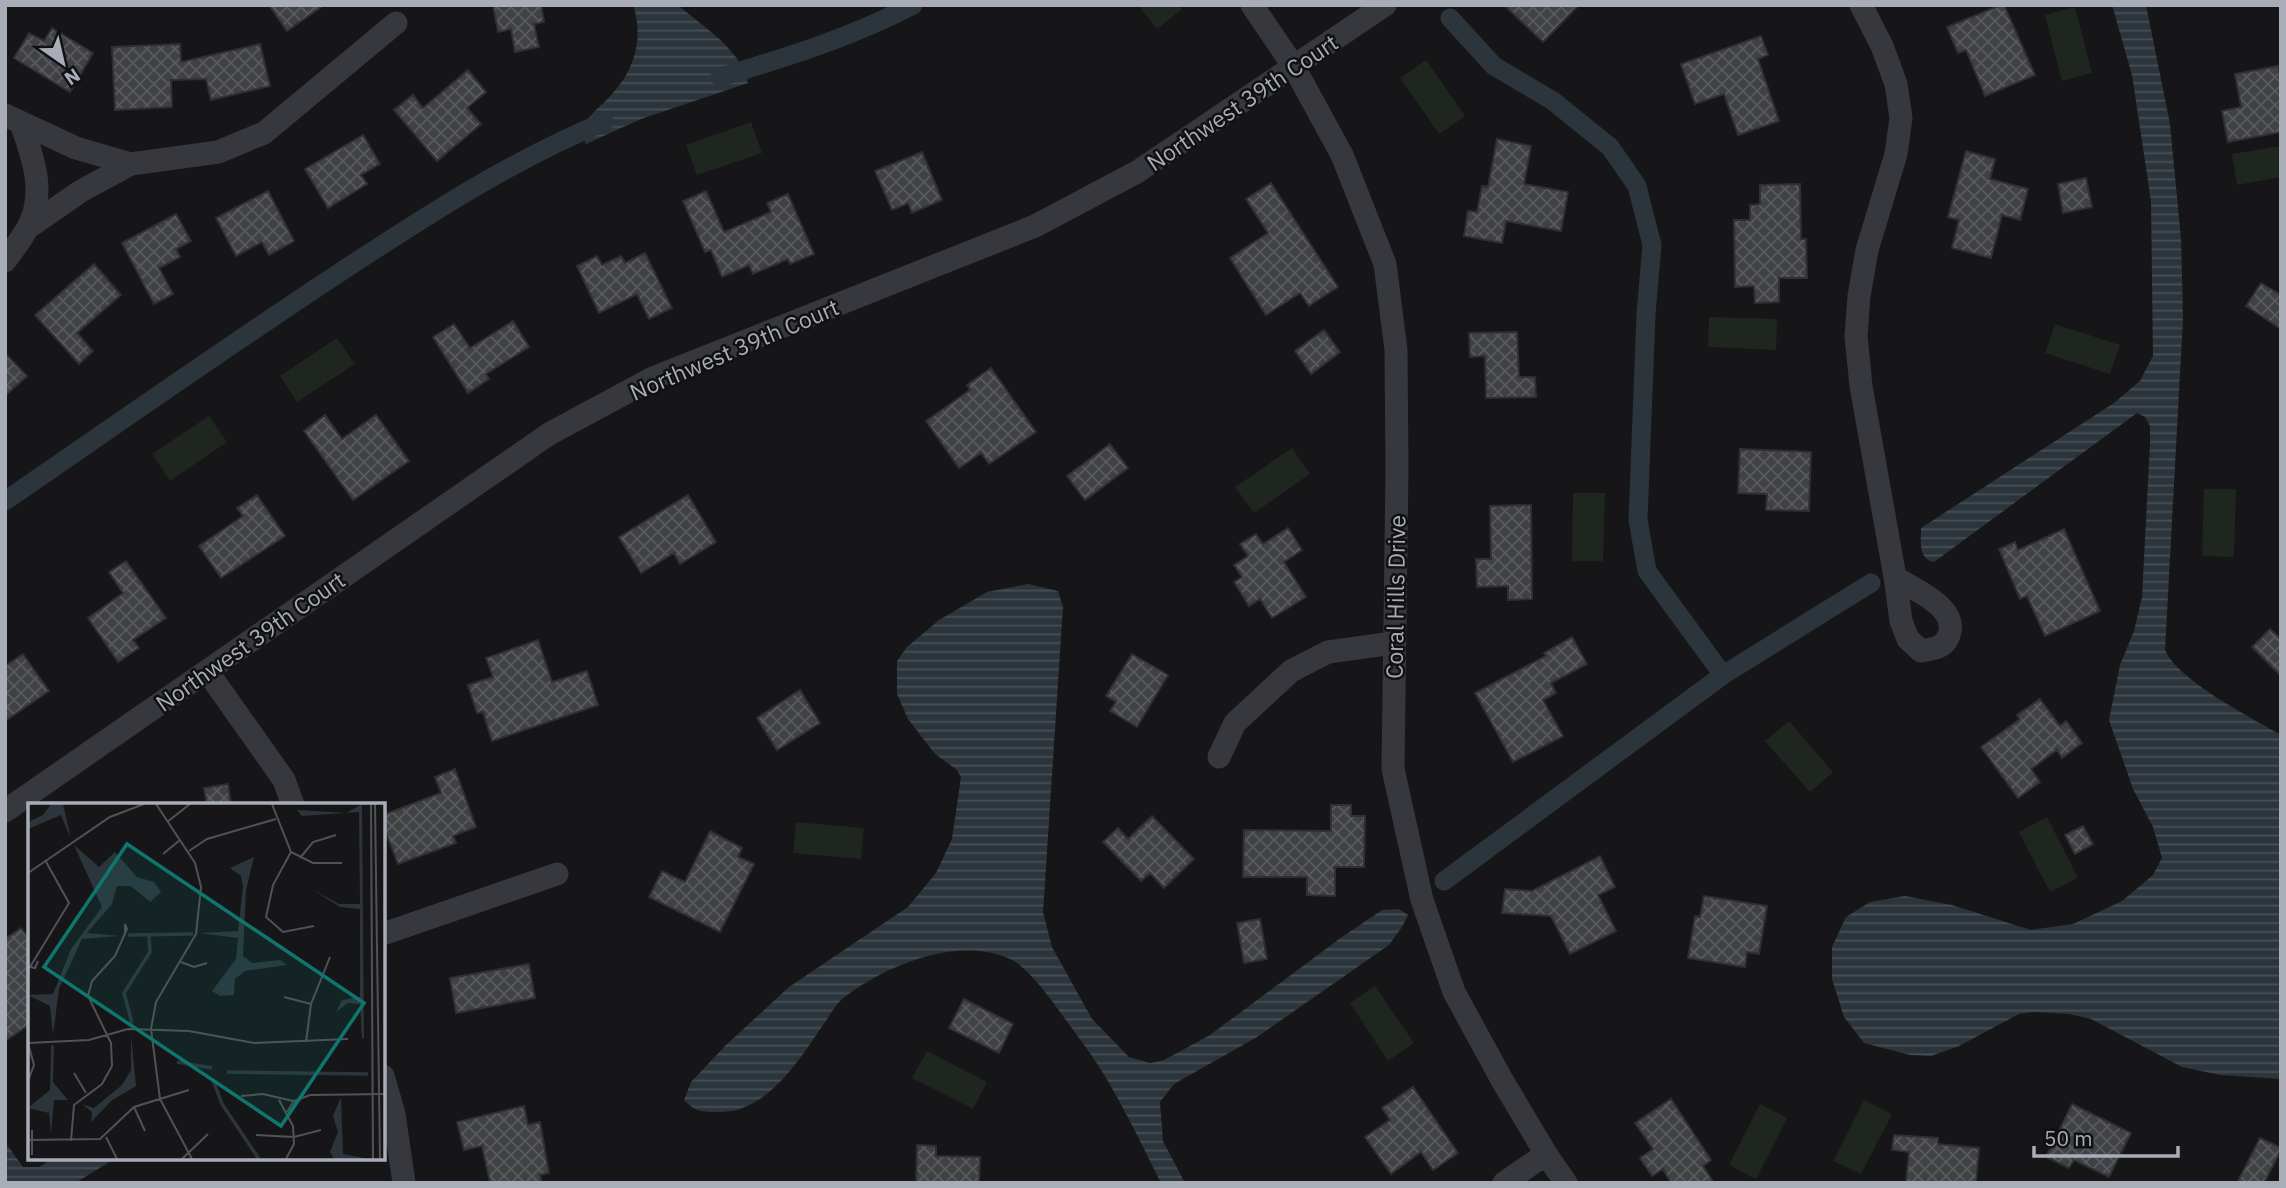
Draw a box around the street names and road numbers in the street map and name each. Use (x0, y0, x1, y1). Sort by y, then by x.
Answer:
street label: Northwest 39th Court (1141, 27, 1343, 177)
street label: Northwest 39th Court (625, 291, 843, 407)
street label: Coral Hills Drive (1379, 515, 1411, 679)
street label: Northwest 39th Court (149, 564, 351, 718)

